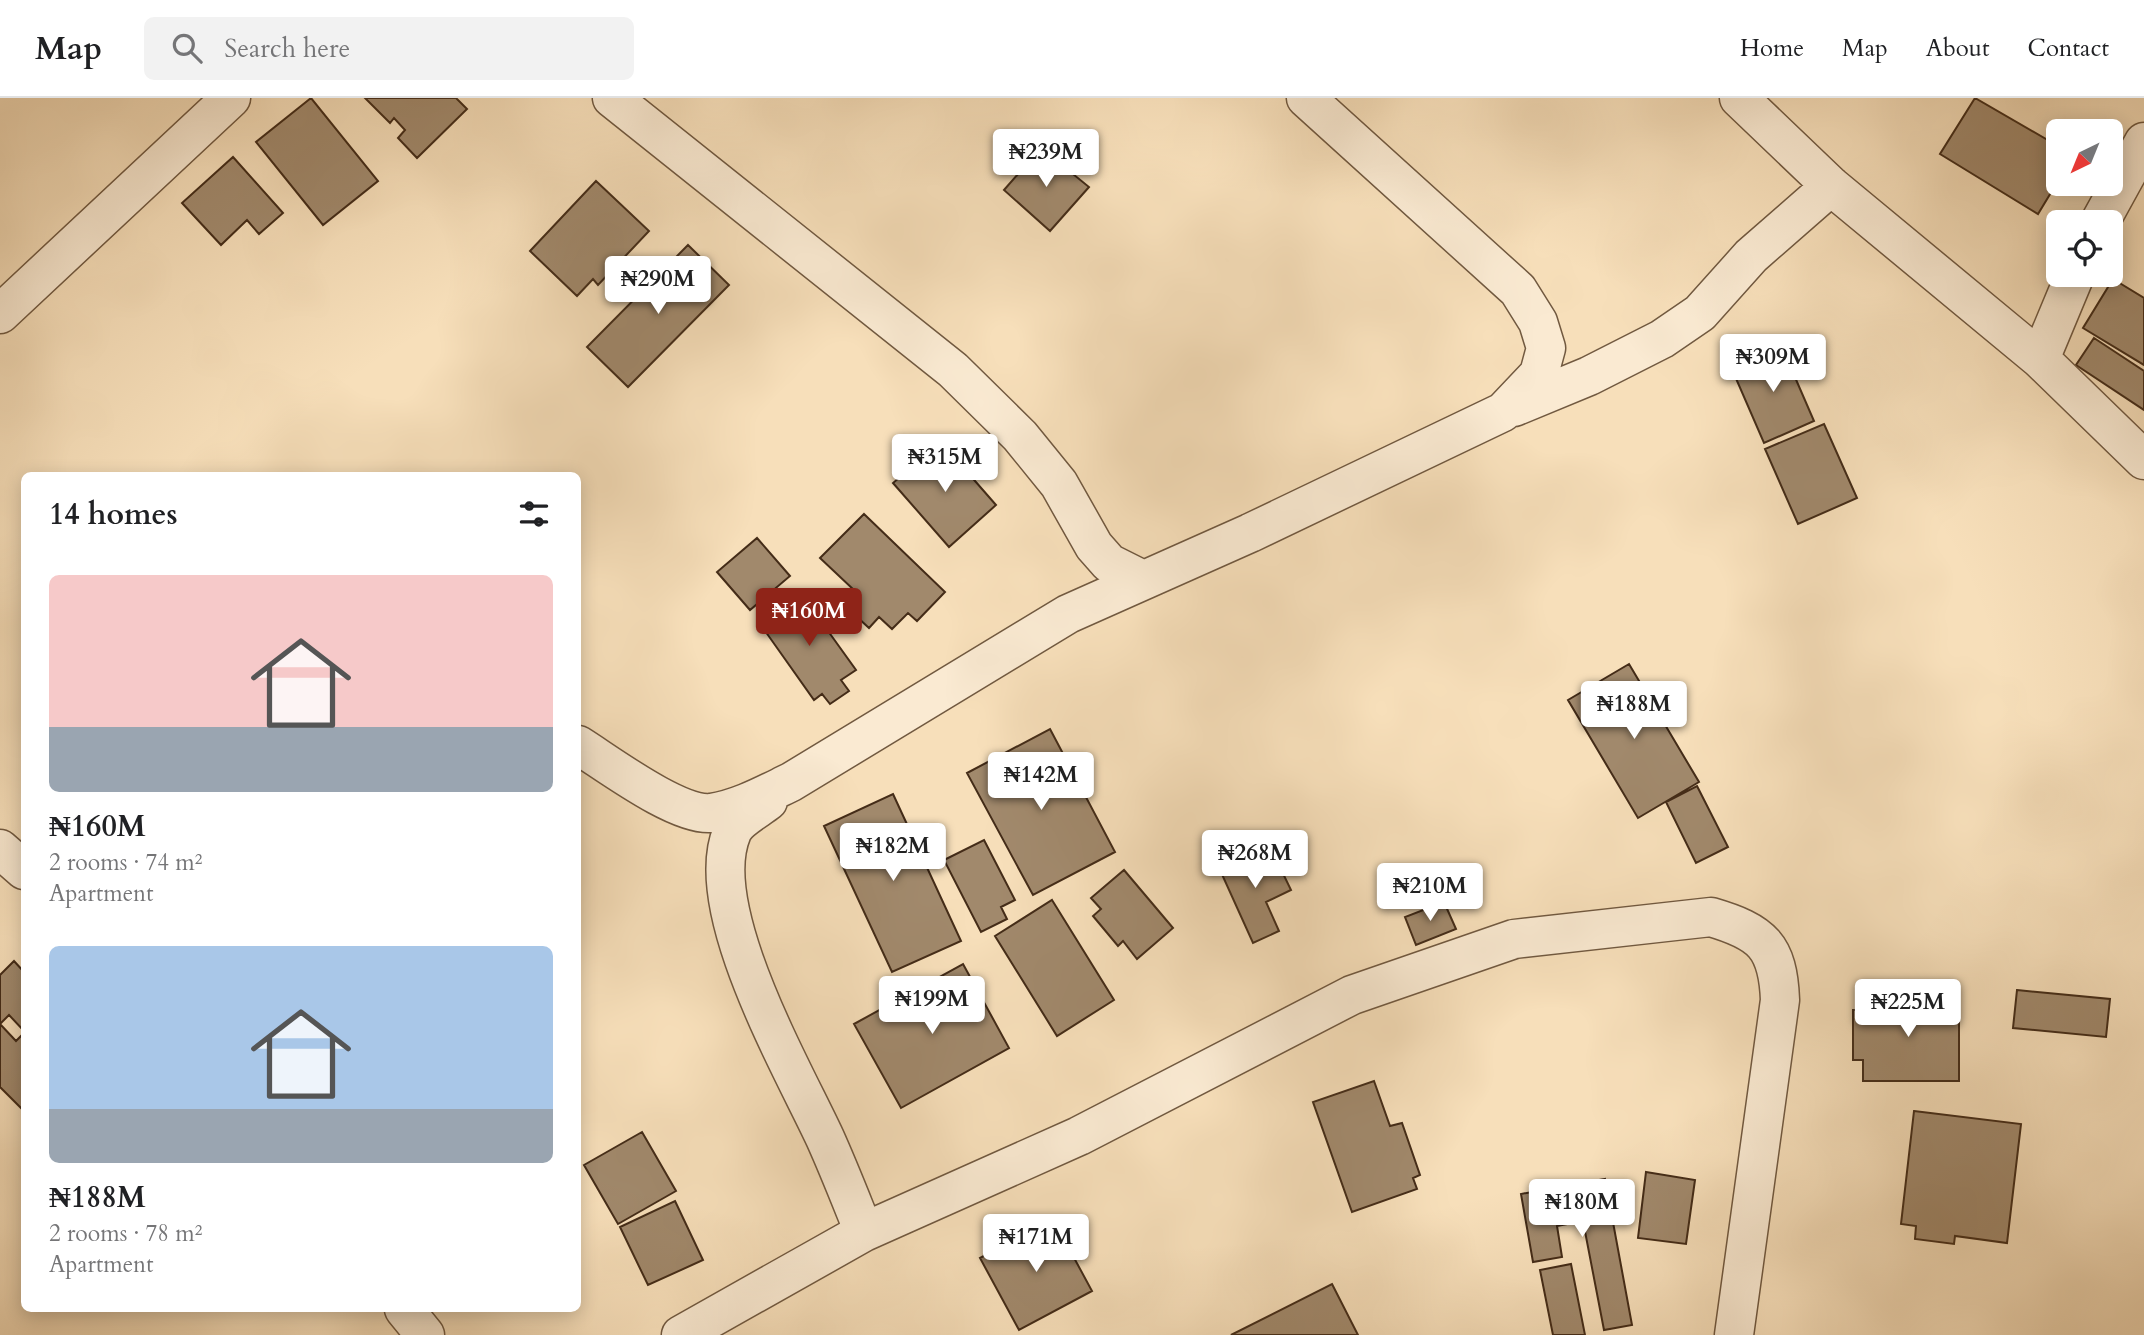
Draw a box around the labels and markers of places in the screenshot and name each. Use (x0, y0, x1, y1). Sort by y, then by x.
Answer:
pin: ₦239M (997, 130, 1095, 189)
pin: ₦290M (609, 256, 707, 316)
pin: ₦309M (1724, 334, 1822, 394)
pin: ₦315M (896, 434, 994, 494)
pin: ₦160M (760, 588, 858, 648)
pin: ₦188M (1585, 682, 1683, 741)
pin: ₦142M (992, 752, 1090, 812)
pin: ₦182M (844, 824, 942, 883)
pin: ₦268M (1206, 830, 1304, 890)
pin: ₦210M (1381, 864, 1479, 923)
pin: ₦199M (883, 976, 981, 1036)
pin: ₦225M (1859, 979, 1957, 1039)
pin: ₦180M (1533, 1180, 1631, 1239)
pin: ₦171M (987, 1214, 1085, 1274)

